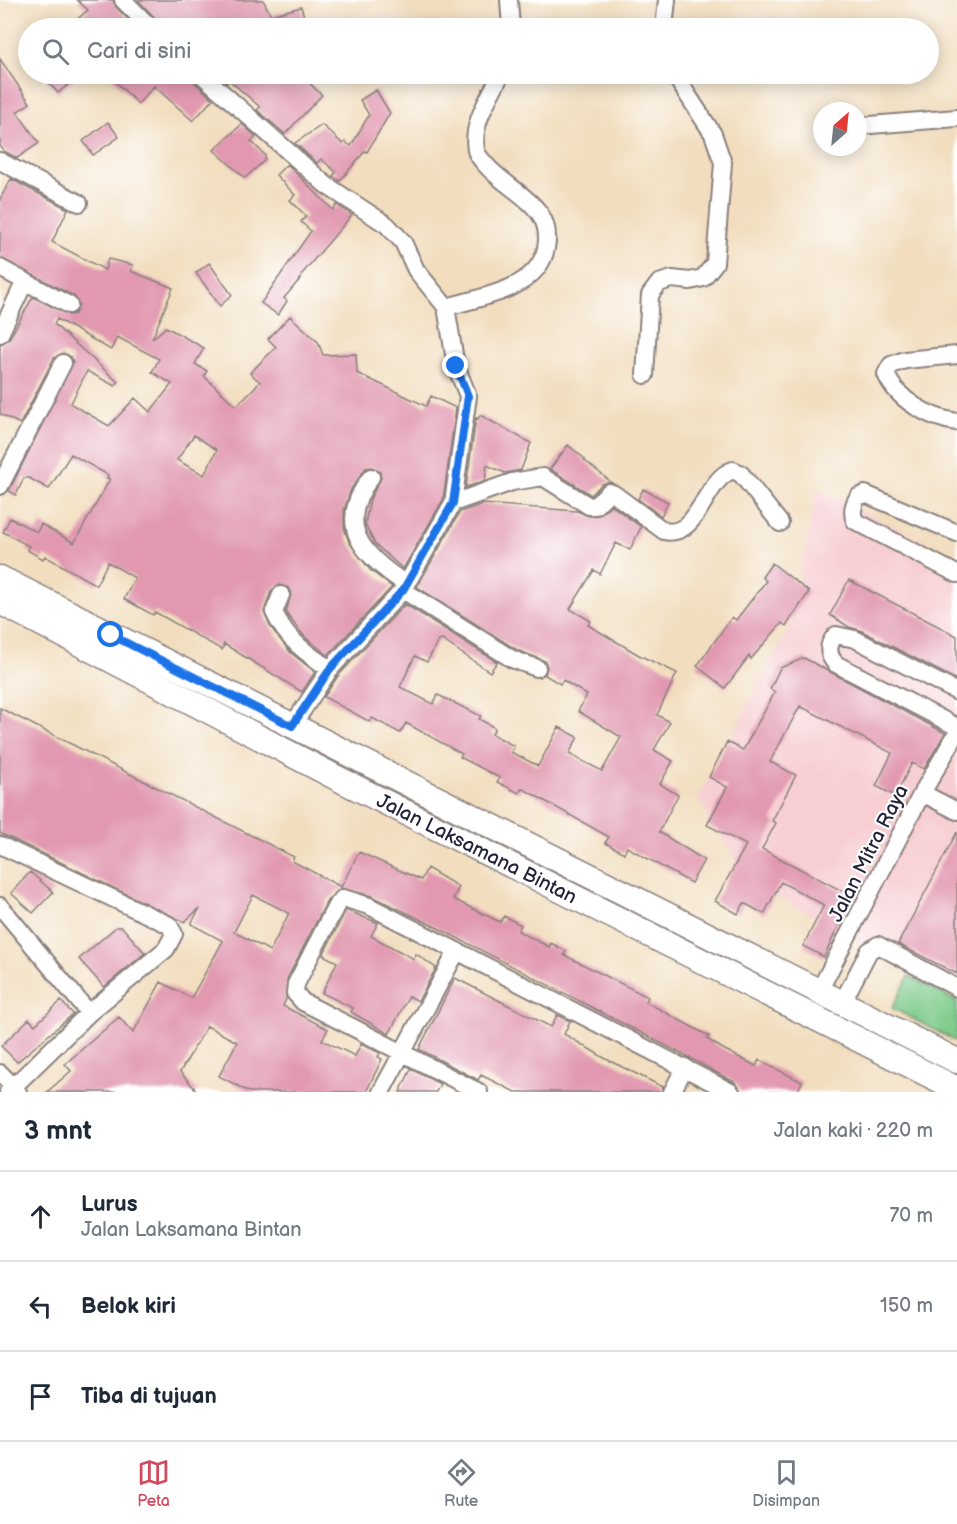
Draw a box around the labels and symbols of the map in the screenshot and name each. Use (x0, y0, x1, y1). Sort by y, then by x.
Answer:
north arrow (813, 102, 867, 156)
route end (442, 352, 468, 378)
route start (97, 621, 123, 647)
street label: Jalan Mitra Raya (824, 781, 914, 926)
street label: Jalan Laksamana Bintan (373, 789, 581, 909)

